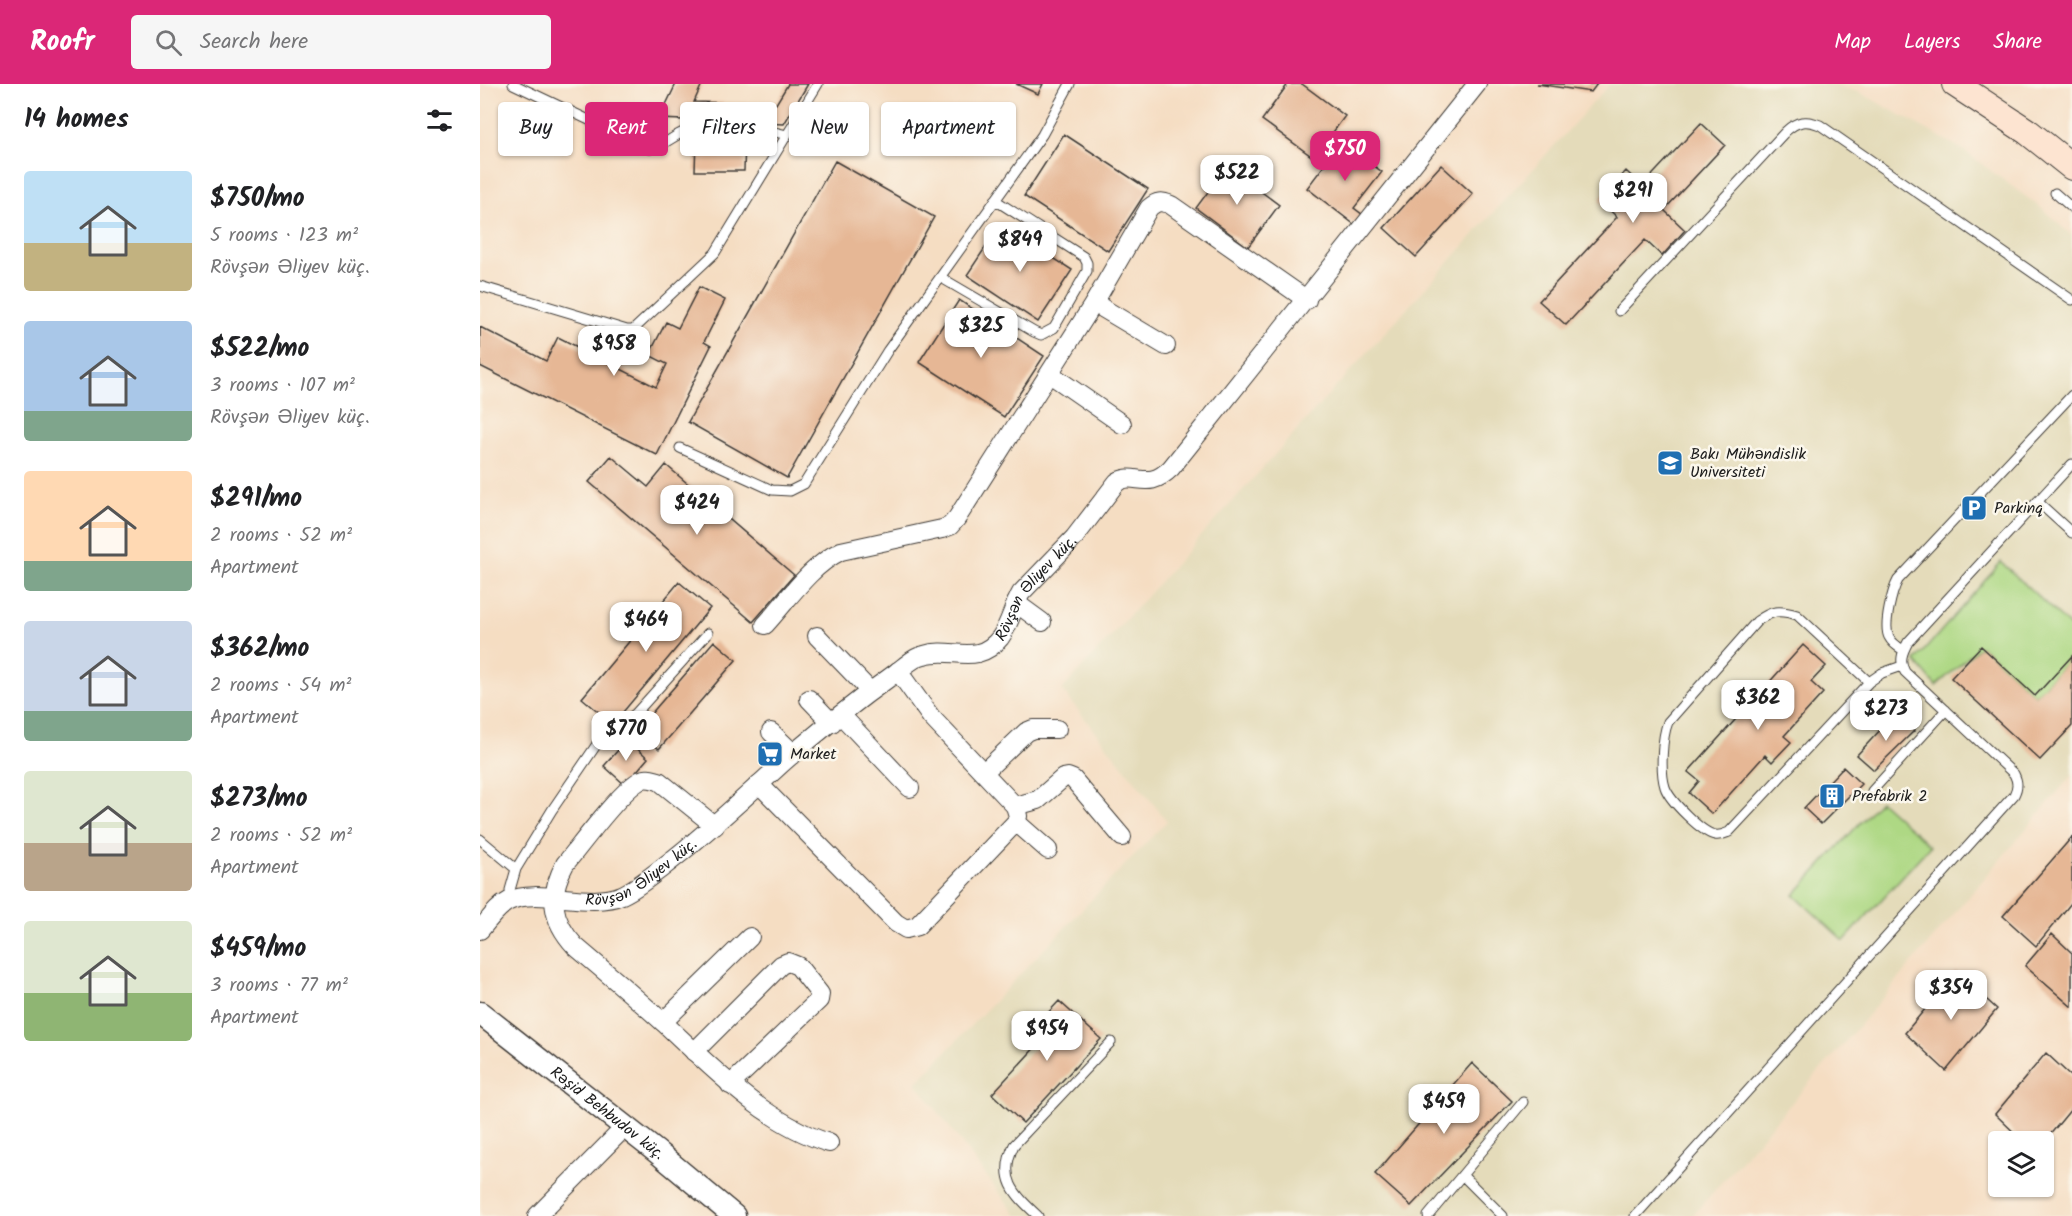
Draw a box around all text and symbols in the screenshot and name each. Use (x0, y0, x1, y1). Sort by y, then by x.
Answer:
search box (131, 15, 551, 69)
text: Roofr (30, 20, 95, 65)
text: Search here (200, 25, 308, 60)
icon: search (152, 26, 185, 59)
text: Map (1834, 26, 1871, 59)
text: Layers (1904, 26, 1960, 59)
text: Share (1993, 26, 2042, 59)
text: 14 homes (24, 99, 129, 141)
chip: Buy (498, 102, 573, 156)
chip: Rent (585, 102, 668, 156)
chip: Filters (680, 102, 777, 156)
chip: New (789, 102, 869, 156)
chip: Apartment (881, 102, 1016, 156)
icon: filters (423, 104, 456, 137)
pin: $750 (1309, 131, 1381, 182)
text: $750 (1324, 134, 1366, 166)
pin: $522 (1201, 155, 1273, 206)
text: $522 (1214, 158, 1260, 190)
pin: $291 (1597, 173, 1669, 224)
text: $291 (1613, 176, 1653, 208)
text: $750/mo (210, 178, 305, 220)
icon: home (72, 195, 144, 267)
text: 5 rooms · 123 m² (210, 220, 358, 252)
pin: $849 (984, 222, 1056, 273)
text: $849 (998, 225, 1042, 257)
text: Rövşən Əliyev küç. (210, 252, 370, 284)
pin: $325 (945, 308, 1017, 359)
text: $325 (959, 311, 1003, 343)
pin: $958 (578, 326, 650, 377)
text: $522/mo (210, 328, 309, 370)
text: $958 (592, 329, 636, 361)
icon: home (72, 345, 144, 417)
text: 3 rooms · 107 m² (210, 370, 355, 402)
text: Rövşən Əliyev küç. (210, 402, 370, 434)
place label: Bakı Mühəndislik Universiteti (1690, 442, 1806, 485)
school or university icon: Bakı Mühəndislik Universiteti (1655, 448, 1685, 478)
text: $291/mo (210, 478, 302, 520)
pin: $424 (661, 485, 733, 536)
text: $424 (674, 488, 720, 520)
parking icon: Parkinq (1959, 493, 1989, 523)
icon: home (72, 495, 144, 567)
place label: Parkinq (1994, 496, 2043, 521)
text: 2 rooms · 52 m² (210, 520, 352, 552)
street label: Rövşən Əliyev küç. (989, 529, 1083, 646)
text: Apartment (210, 552, 299, 584)
pin: $464 (610, 602, 682, 653)
text: $464 (624, 605, 668, 637)
text: $362/mo (210, 628, 309, 670)
icon: home (72, 645, 144, 717)
text: 2 rooms · 54 m² (210, 670, 351, 702)
pin: $362 (1722, 680, 1794, 731)
text: $362 (1735, 683, 1781, 715)
pin: $273 (1850, 691, 1922, 742)
text: $273 (1864, 694, 1908, 726)
text: Apartment (210, 702, 299, 734)
pin: $770 (590, 711, 662, 762)
text: $770 (606, 714, 646, 746)
supermarket icon: Market (755, 739, 785, 769)
place label: Market (790, 742, 837, 767)
text: $273/mo (210, 778, 308, 820)
building icon: Prefabrik 2 (1817, 781, 1847, 811)
place label: Prefabrik 2 (1852, 784, 1927, 809)
icon: home (72, 795, 144, 867)
text: 2 rooms · 52 m² (210, 820, 352, 852)
street label: Rövşən Əliyev küç. (585, 832, 703, 912)
text: Apartment (210, 852, 299, 884)
text: $459/mo (210, 928, 306, 970)
icon: home (72, 945, 144, 1017)
text: 3 rooms · 77 m² (210, 970, 348, 1002)
pin: $354 (1915, 970, 1987, 1021)
text: $354 (1929, 973, 1973, 1005)
text: Apartment (210, 1002, 299, 1034)
pin: $954 (1011, 1011, 1083, 1062)
text: $954 (1026, 1014, 1068, 1046)
street label: Rəşid Behbudov küç. (545, 1060, 670, 1166)
pin: $459 (1408, 1084, 1480, 1135)
text: $459 (1423, 1087, 1465, 1119)
map controls (1988, 1131, 2054, 1197)
button: layers (1988, 1131, 2054, 1197)

